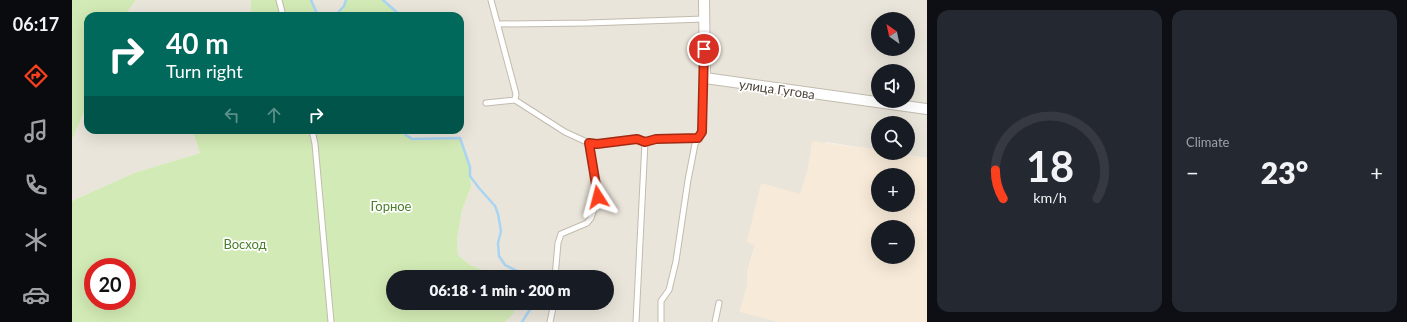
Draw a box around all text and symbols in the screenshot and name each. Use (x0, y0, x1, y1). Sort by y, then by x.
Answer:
north arrow (871, 12, 915, 56)
map controls (871, 12, 915, 264)
text: 06:17 (13, 13, 59, 35)
text: 40 m (166, 26, 229, 60)
icon: right (100, 28, 152, 80)
pin (687, 32, 721, 66)
icon: arrive (693, 38, 715, 60)
text: Turn right (166, 60, 243, 82)
icon: directions (22, 62, 50, 90)
button: sound (871, 64, 915, 108)
street label: улица Гугова (738, 76, 816, 102)
icon: left (221, 104, 243, 126)
icon: ahead (263, 104, 285, 126)
icon: right (305, 104, 327, 126)
button: search (871, 116, 915, 160)
icon: music (22, 117, 50, 145)
text: Climate (1186, 134, 1229, 150)
text: 18 (1025, 141, 1074, 191)
text: 23° (1261, 154, 1308, 190)
text: − (1186, 159, 1199, 186)
text: + (1370, 159, 1383, 186)
button: + (871, 168, 915, 212)
icon: phone (22, 171, 50, 199)
position arrow (577, 176, 619, 218)
text: km/h (1033, 189, 1066, 206)
park label: Горное (371, 198, 412, 214)
button: − (871, 220, 915, 264)
icon: climate (22, 226, 50, 254)
park label: Восход (223, 236, 267, 252)
speed limit sign: 20 (84, 258, 136, 310)
icon: car (22, 281, 50, 309)
text: 06:18 · 1 min · 200 m (429, 281, 571, 299)

